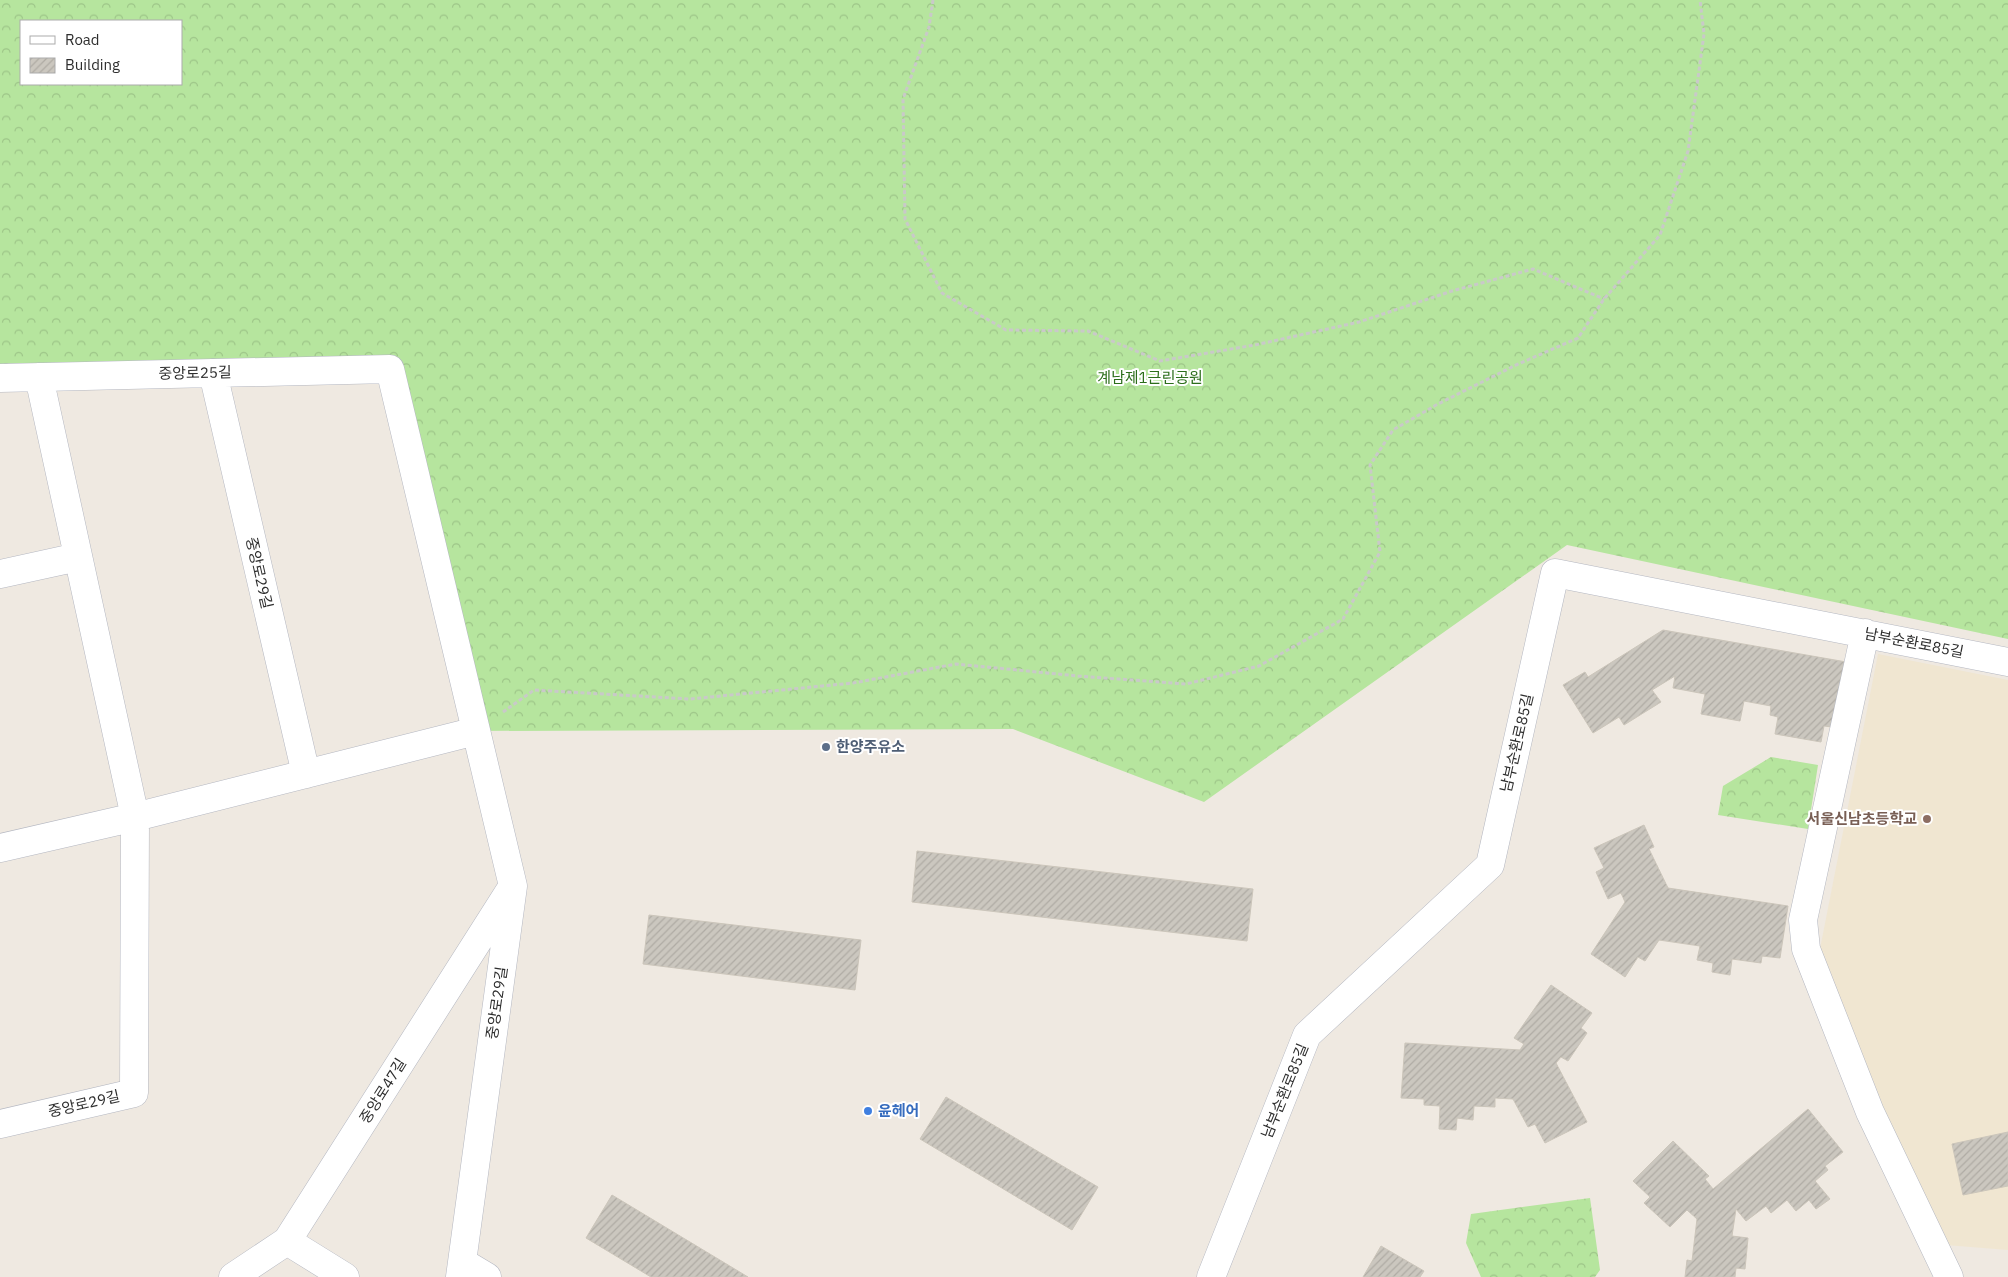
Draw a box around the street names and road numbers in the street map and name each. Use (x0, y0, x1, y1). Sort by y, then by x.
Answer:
street label: 중앙로25길 (158, 362, 232, 383)
street label: 중앙로29길 (242, 535, 277, 611)
street label: 남부순환로85길 (1863, 624, 1965, 661)
street label: 남부순환로85길 (1496, 692, 1537, 794)
street label: 중앙로29길 (482, 965, 511, 1040)
street label: 남부순환로85길 (1257, 1041, 1312, 1141)
street label: 중앙로47길 (355, 1055, 410, 1127)
street label: 중앙로29길 (46, 1086, 122, 1121)

